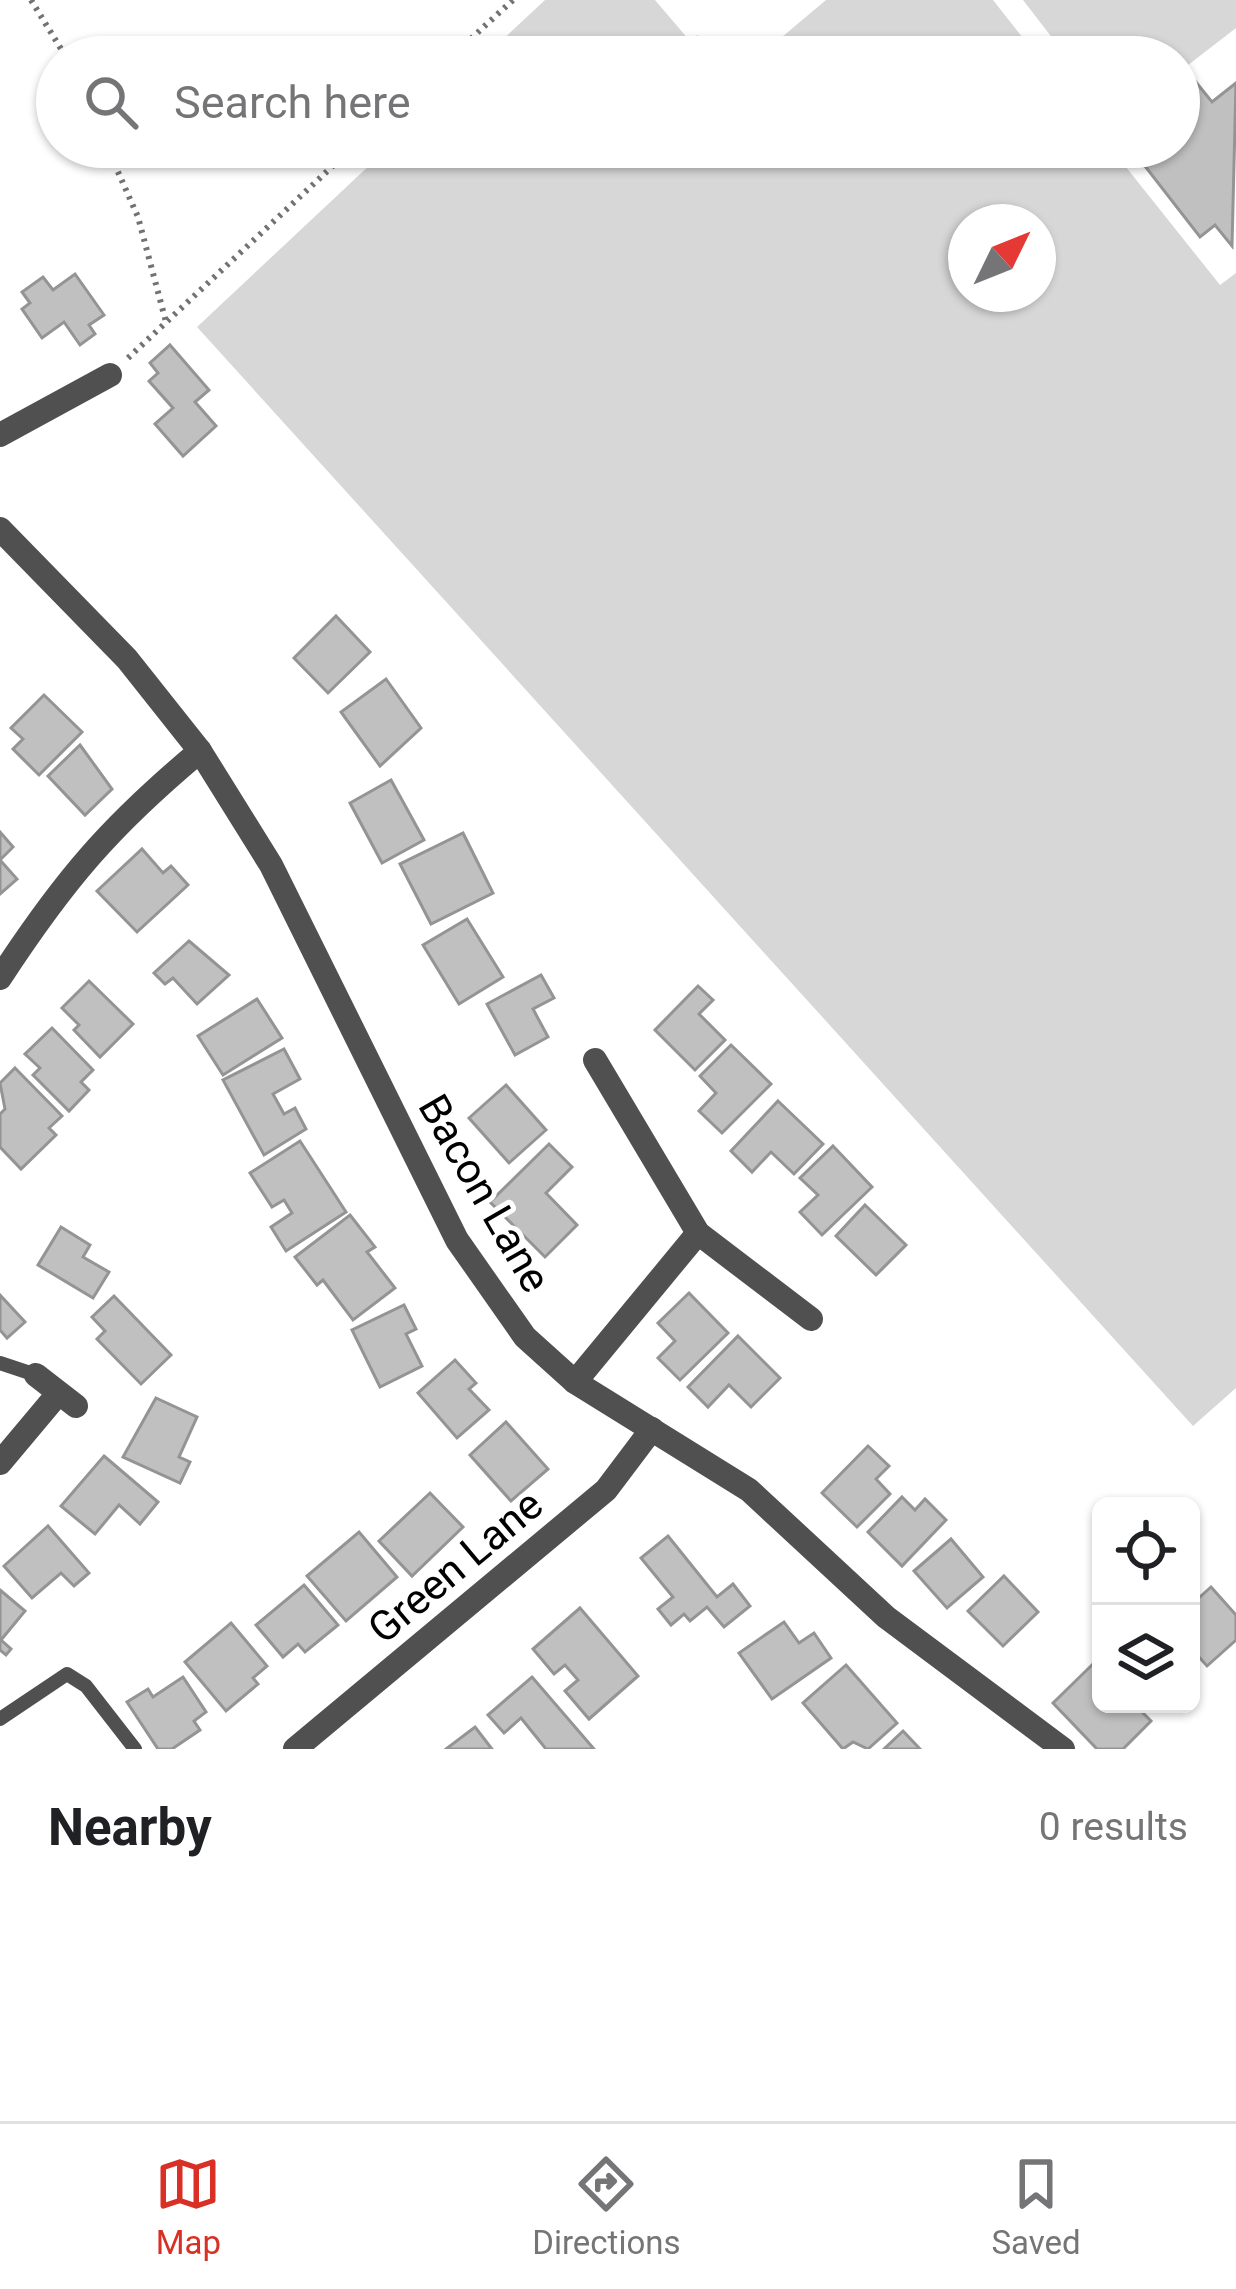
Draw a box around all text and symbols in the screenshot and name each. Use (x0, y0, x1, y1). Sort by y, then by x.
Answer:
search box (36, 36, 1200, 168)
icon: search (78, 69, 144, 135)
text: Search here (174, 76, 411, 129)
north arrow (948, 204, 1056, 312)
street label: Bacon Lane (408, 1086, 561, 1301)
street label: Green Lane (359, 1480, 552, 1653)
map controls (1092, 1497, 1200, 1713)
button: locate (1092, 1497, 1200, 1605)
button: layers (1092, 1605, 1200, 1713)
text: Nearby (48, 1798, 212, 1857)
text: 0 results (1039, 1804, 1188, 1850)
tab: Map (155, 2151, 221, 2262)
tab: Directions (532, 2151, 681, 2262)
tab: Saved (991, 2151, 1081, 2262)

